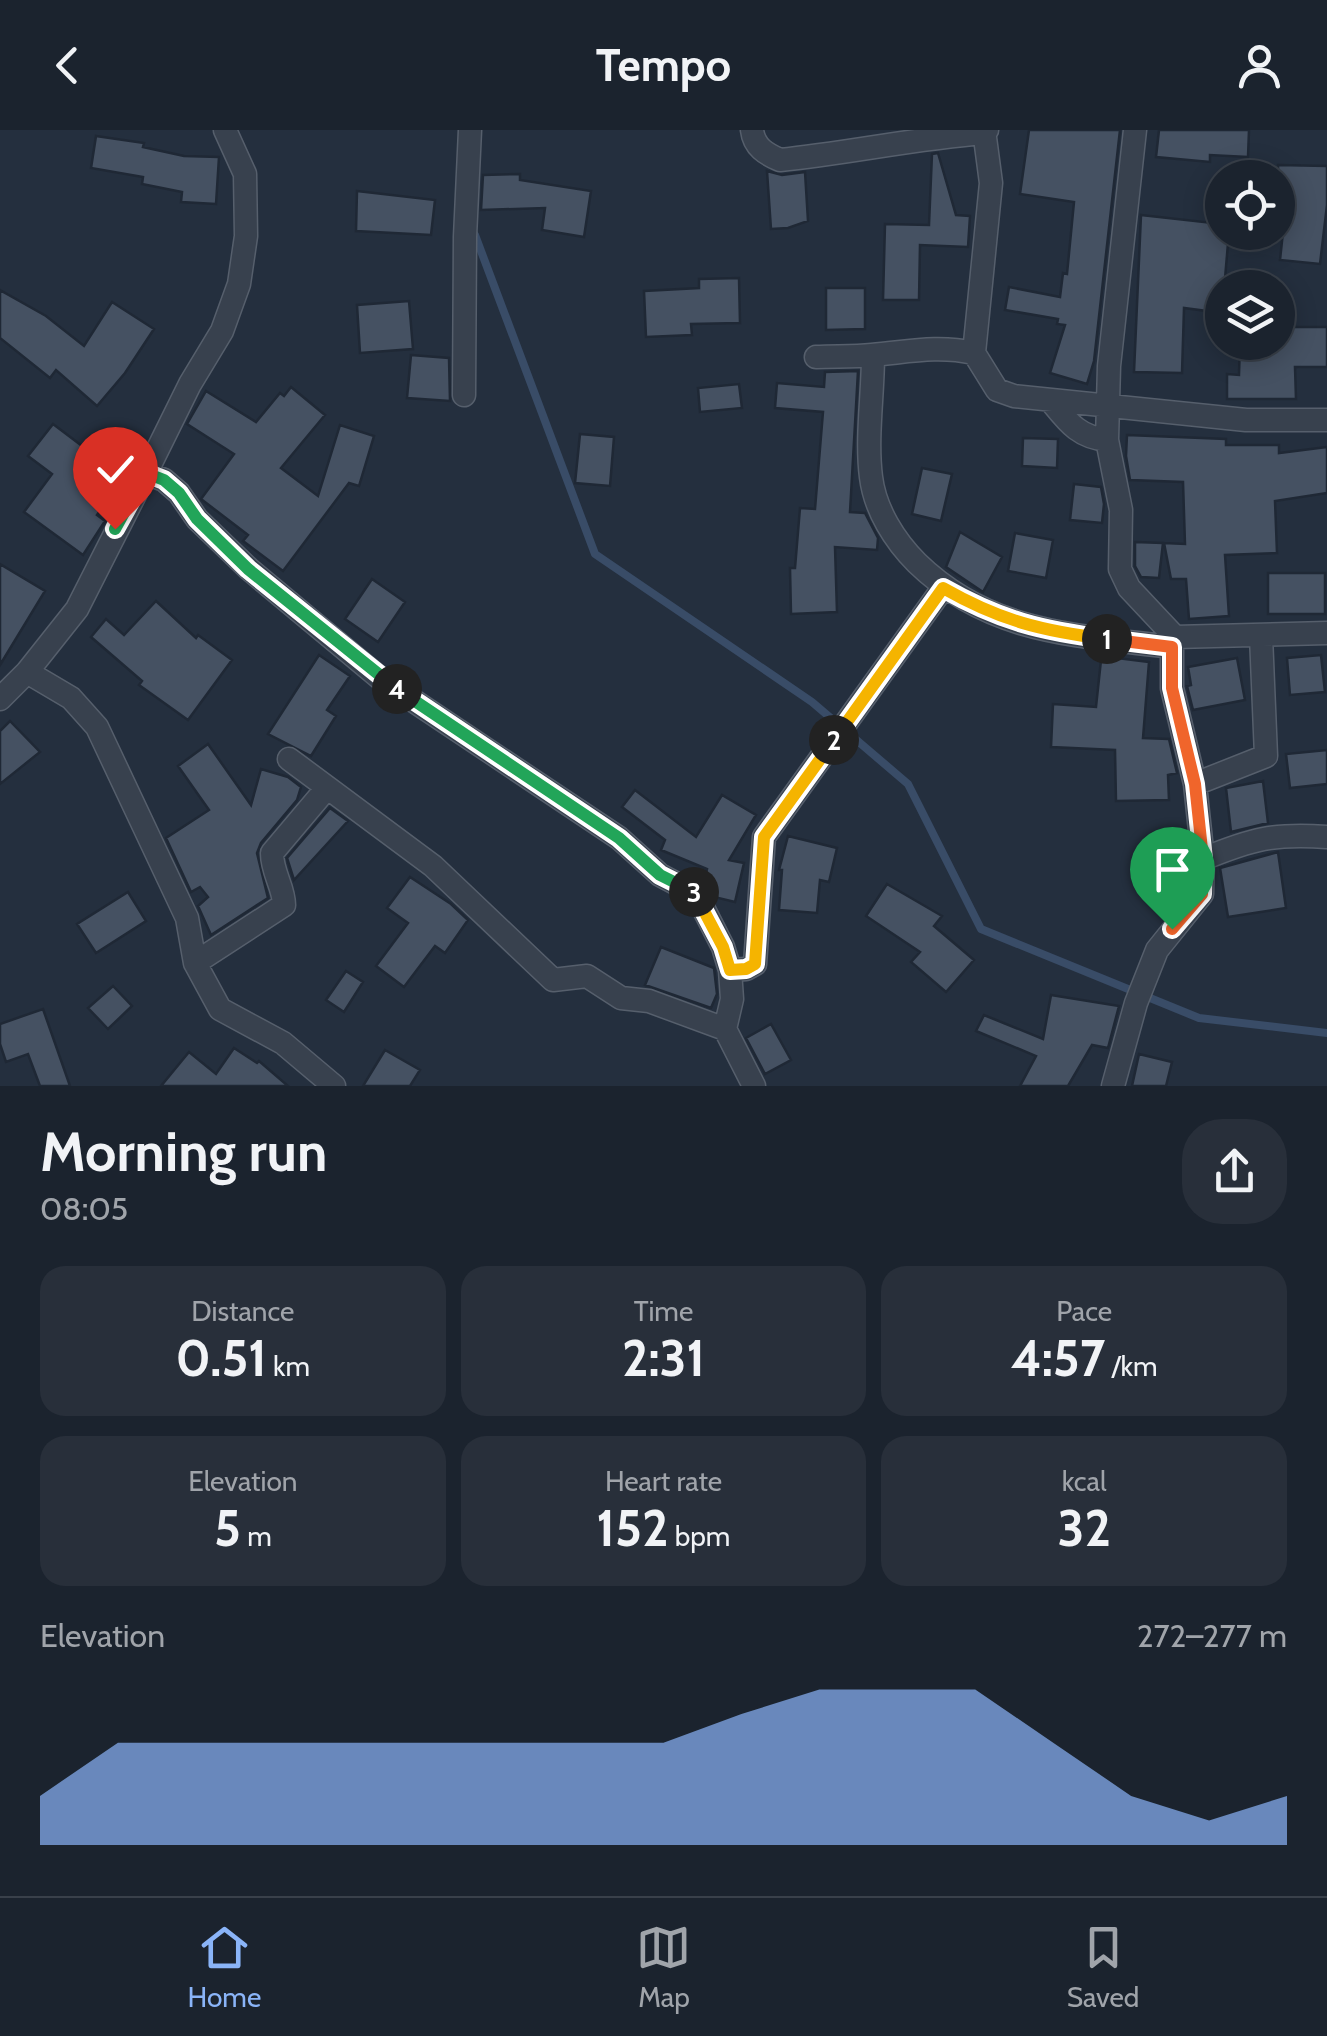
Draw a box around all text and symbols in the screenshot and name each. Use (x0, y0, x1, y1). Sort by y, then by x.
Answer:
icon: back (40, 38, 95, 93)
text: Tempo (596, 38, 731, 92)
icon: person (1232, 38, 1287, 93)
map controls (1205, 160, 1295, 360)
button: locate (1205, 160, 1295, 250)
button: layers (1205, 270, 1295, 360)
pin (73, 427, 158, 530)
icon: check (88, 442, 143, 497)
pin: 1 (1082, 614, 1132, 664)
text: 1 (1102, 622, 1112, 656)
pin: 4 (372, 664, 422, 714)
text: 4 (388, 672, 406, 706)
pin: 2 (809, 715, 859, 765)
text: 2 (827, 723, 841, 757)
pin (1130, 827, 1215, 930)
icon: arrive (1145, 842, 1200, 897)
pin: 3 (669, 867, 719, 917)
text: 3 (686, 875, 702, 909)
text: Morning run (40, 1118, 327, 1185)
button: share (1182, 1119, 1287, 1224)
text: 08:05 (40, 1189, 128, 1228)
text: Distance (191, 1294, 294, 1328)
text: Time (634, 1294, 693, 1328)
text: Pace (1056, 1294, 1112, 1328)
text: 0.51 (176, 1328, 267, 1389)
text: 2:31 (622, 1328, 705, 1389)
text: 4:57 (1011, 1328, 1105, 1389)
text: km (267, 1349, 310, 1383)
text: /km (1105, 1349, 1158, 1383)
text: Elevation (188, 1464, 298, 1498)
text: Heart rate (605, 1464, 722, 1498)
text: kcal (1062, 1464, 1107, 1498)
text: 5 (214, 1498, 241, 1559)
text: 152 (597, 1498, 668, 1559)
text: 32 (1057, 1498, 1111, 1559)
text: m (241, 1519, 272, 1553)
text: bpm (668, 1519, 730, 1553)
text: Elevation (40, 1616, 165, 1655)
text: 272–277 m (1137, 1616, 1287, 1655)
tab: Home (188, 1920, 261, 2014)
tab: Map (636, 1920, 691, 2014)
tab: Saved (1067, 1920, 1139, 2014)

